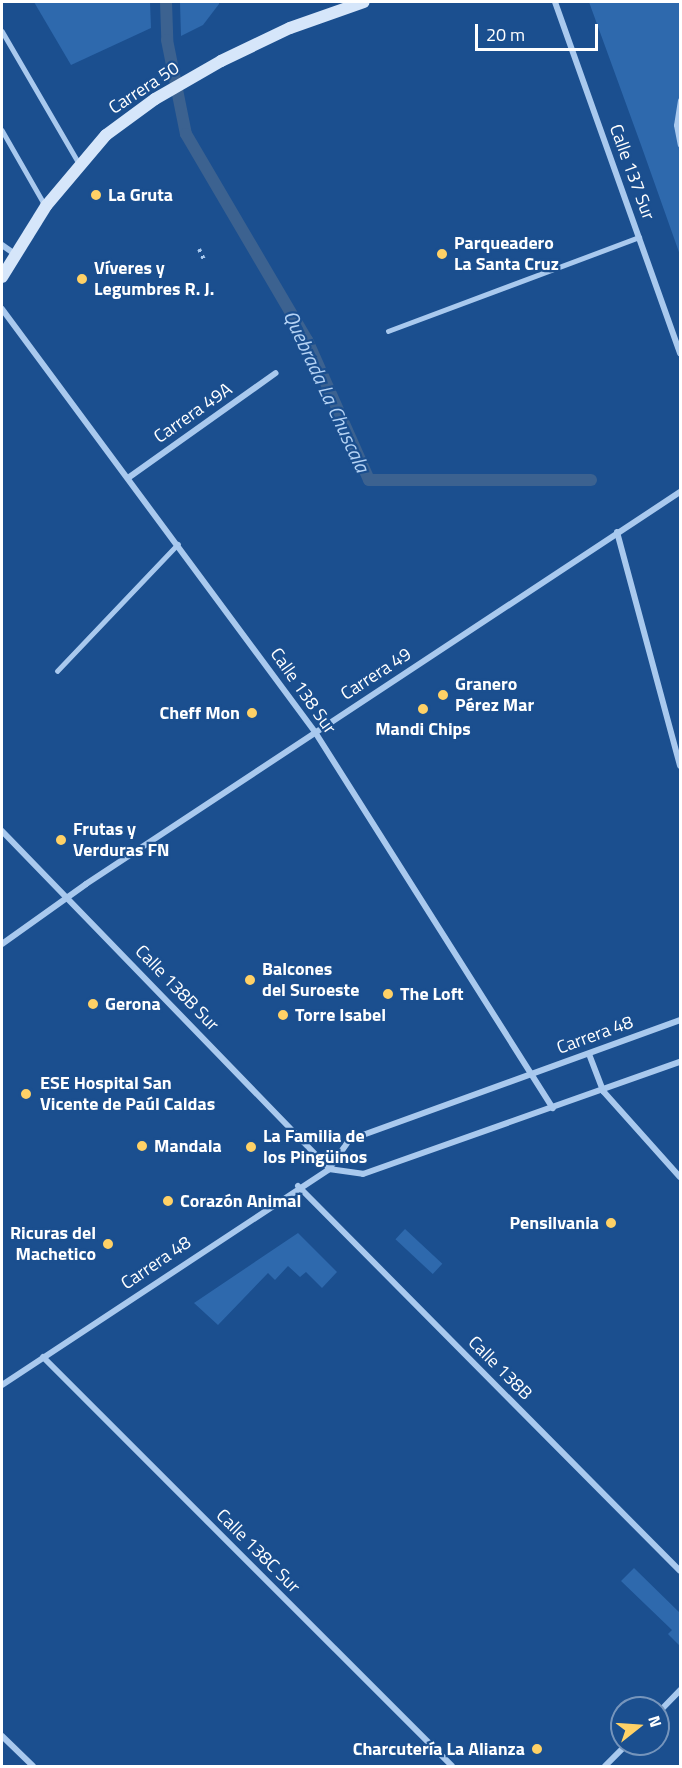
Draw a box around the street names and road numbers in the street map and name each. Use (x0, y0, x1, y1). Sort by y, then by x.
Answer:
street label: Carrera 50 (105, 57, 183, 119)
street label: Calle 137 Sur (605, 121, 659, 223)
street label: Carrera 49A (150, 378, 236, 448)
street label: Carrera 49 (337, 643, 415, 705)
street label: Calle 138 Sur (265, 644, 341, 738)
street label: Calle 138B Sur (131, 941, 223, 1035)
street label: Carrera 48 (554, 1011, 636, 1059)
street label: Carrera 48 (117, 1232, 195, 1294)
street label: Calle 138B (464, 1332, 536, 1404)
street label: Calle 138C Sur (212, 1505, 304, 1597)

